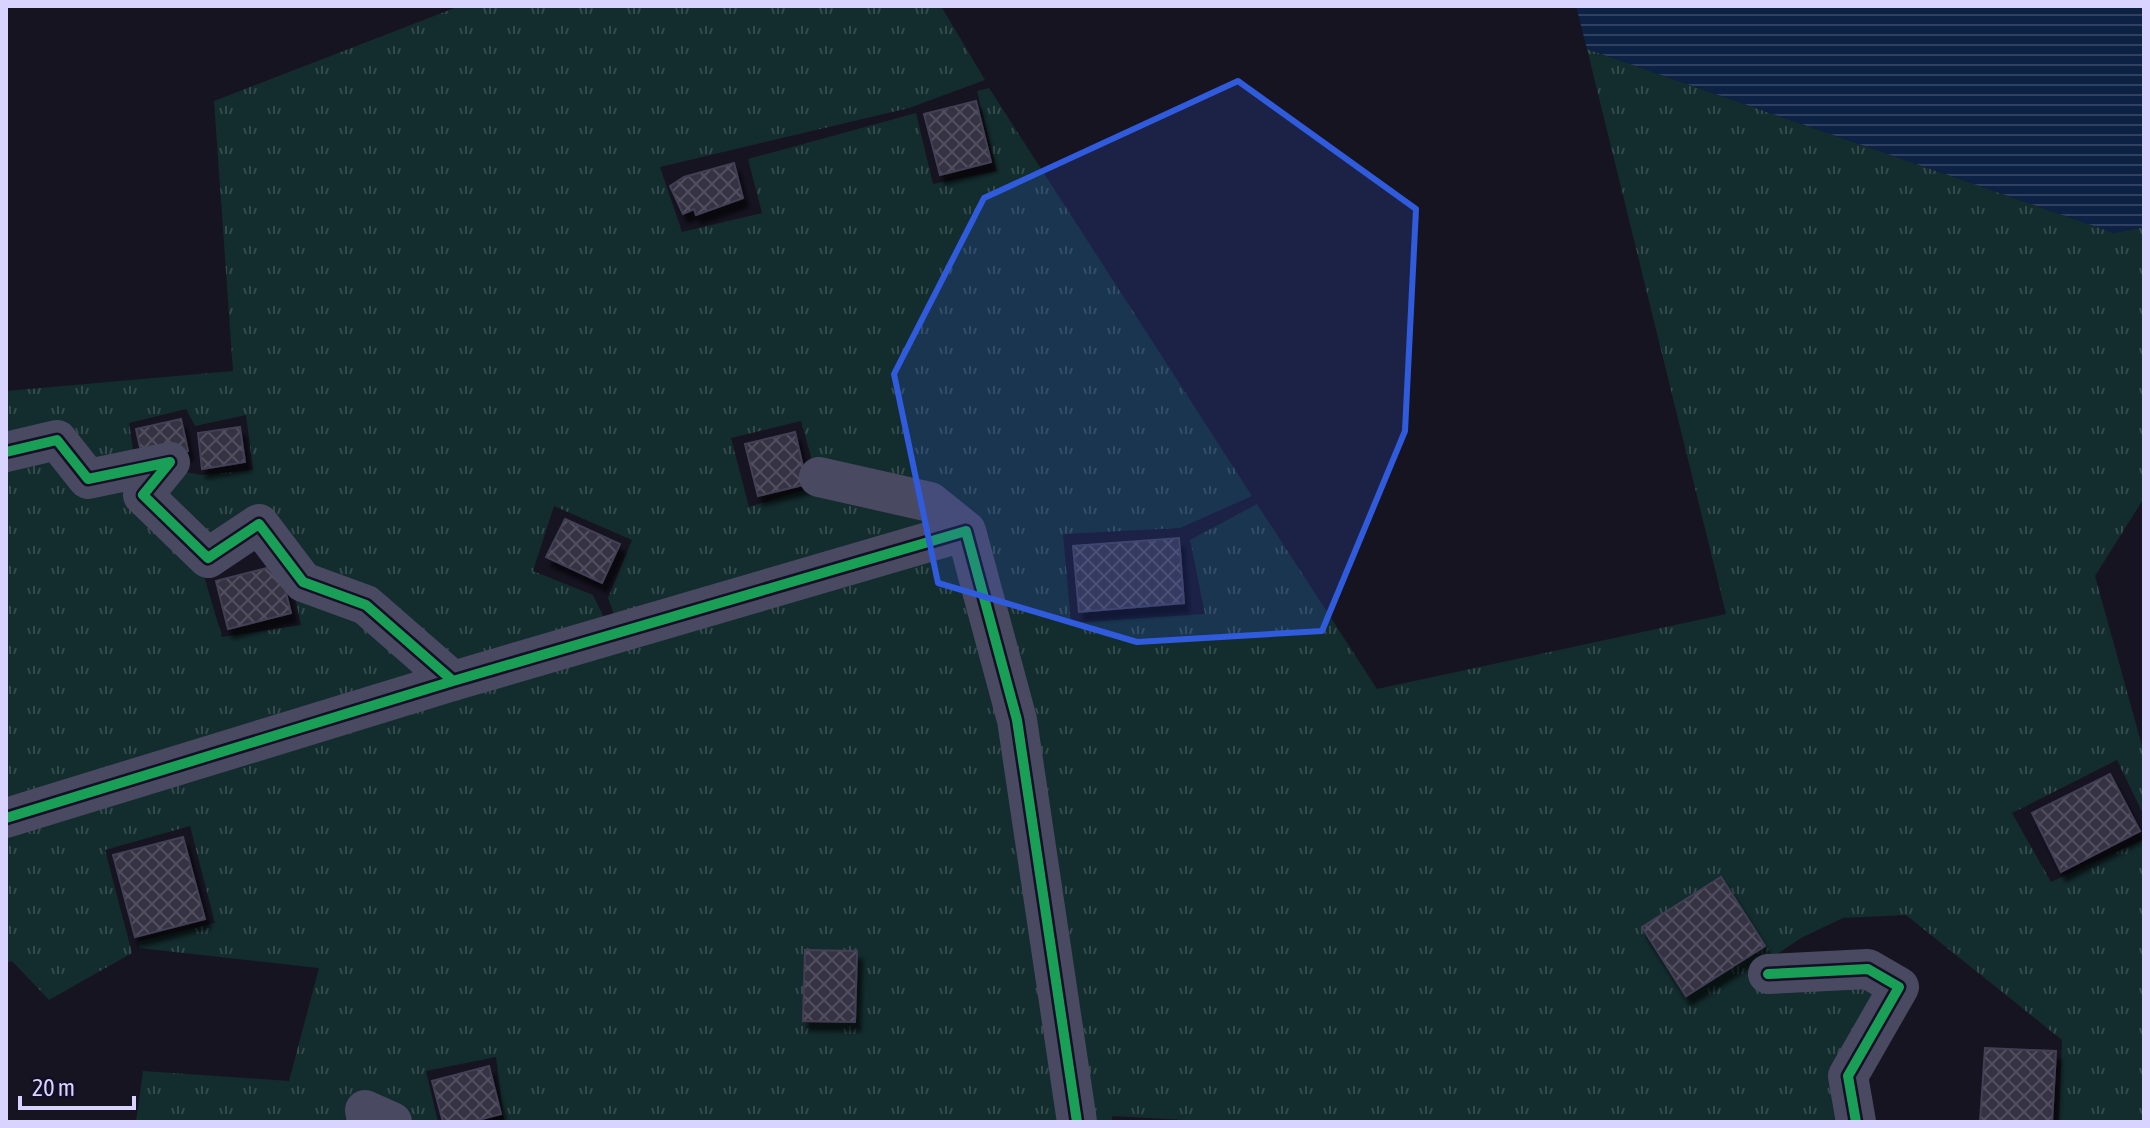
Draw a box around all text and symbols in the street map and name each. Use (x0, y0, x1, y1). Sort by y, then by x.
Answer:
scale bar (20, 1060, 134, 1110)
text: 20 m (32, 1074, 75, 1101)

